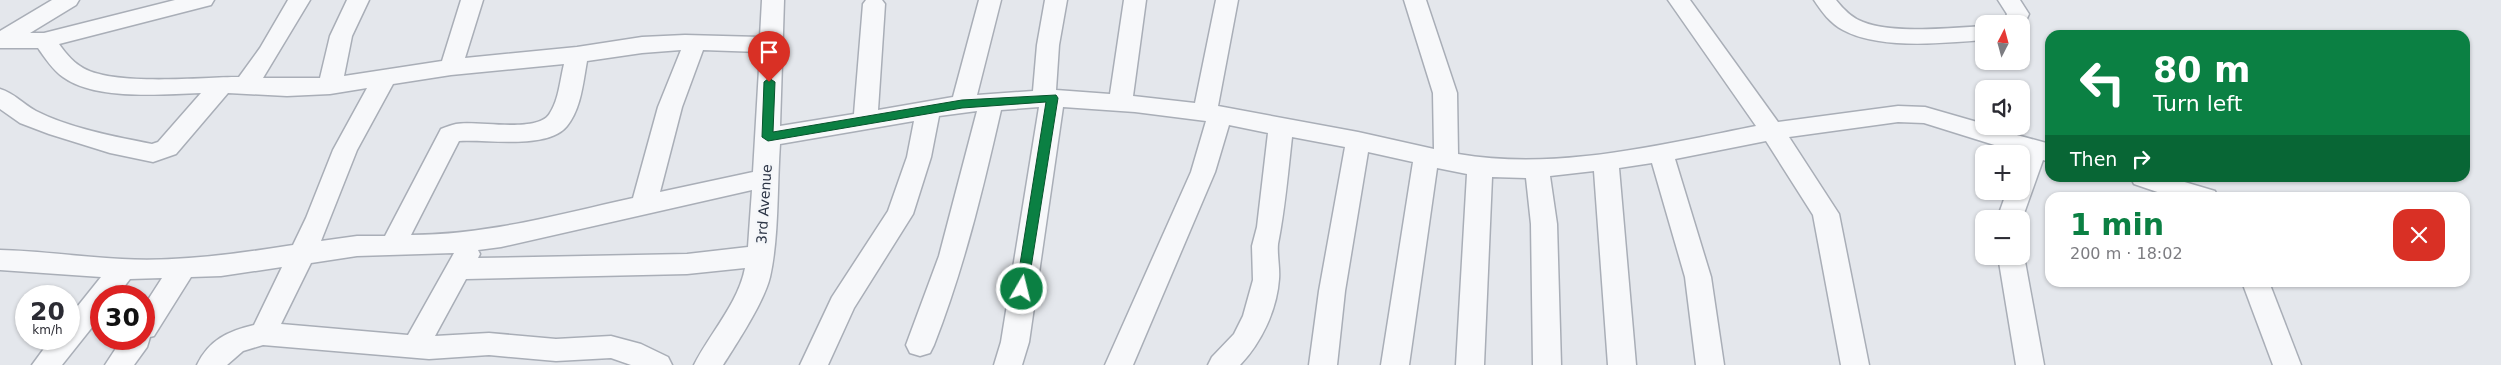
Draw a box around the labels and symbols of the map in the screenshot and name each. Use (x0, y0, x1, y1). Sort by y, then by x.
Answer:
north arrow (1975, 15, 2030, 70)
pin (748, 31, 790, 82)
street label: 3rd Avenue (753, 164, 775, 244)
position arrow (995, 262, 1047, 314)
speed limit sign: 30 (90, 285, 155, 350)

